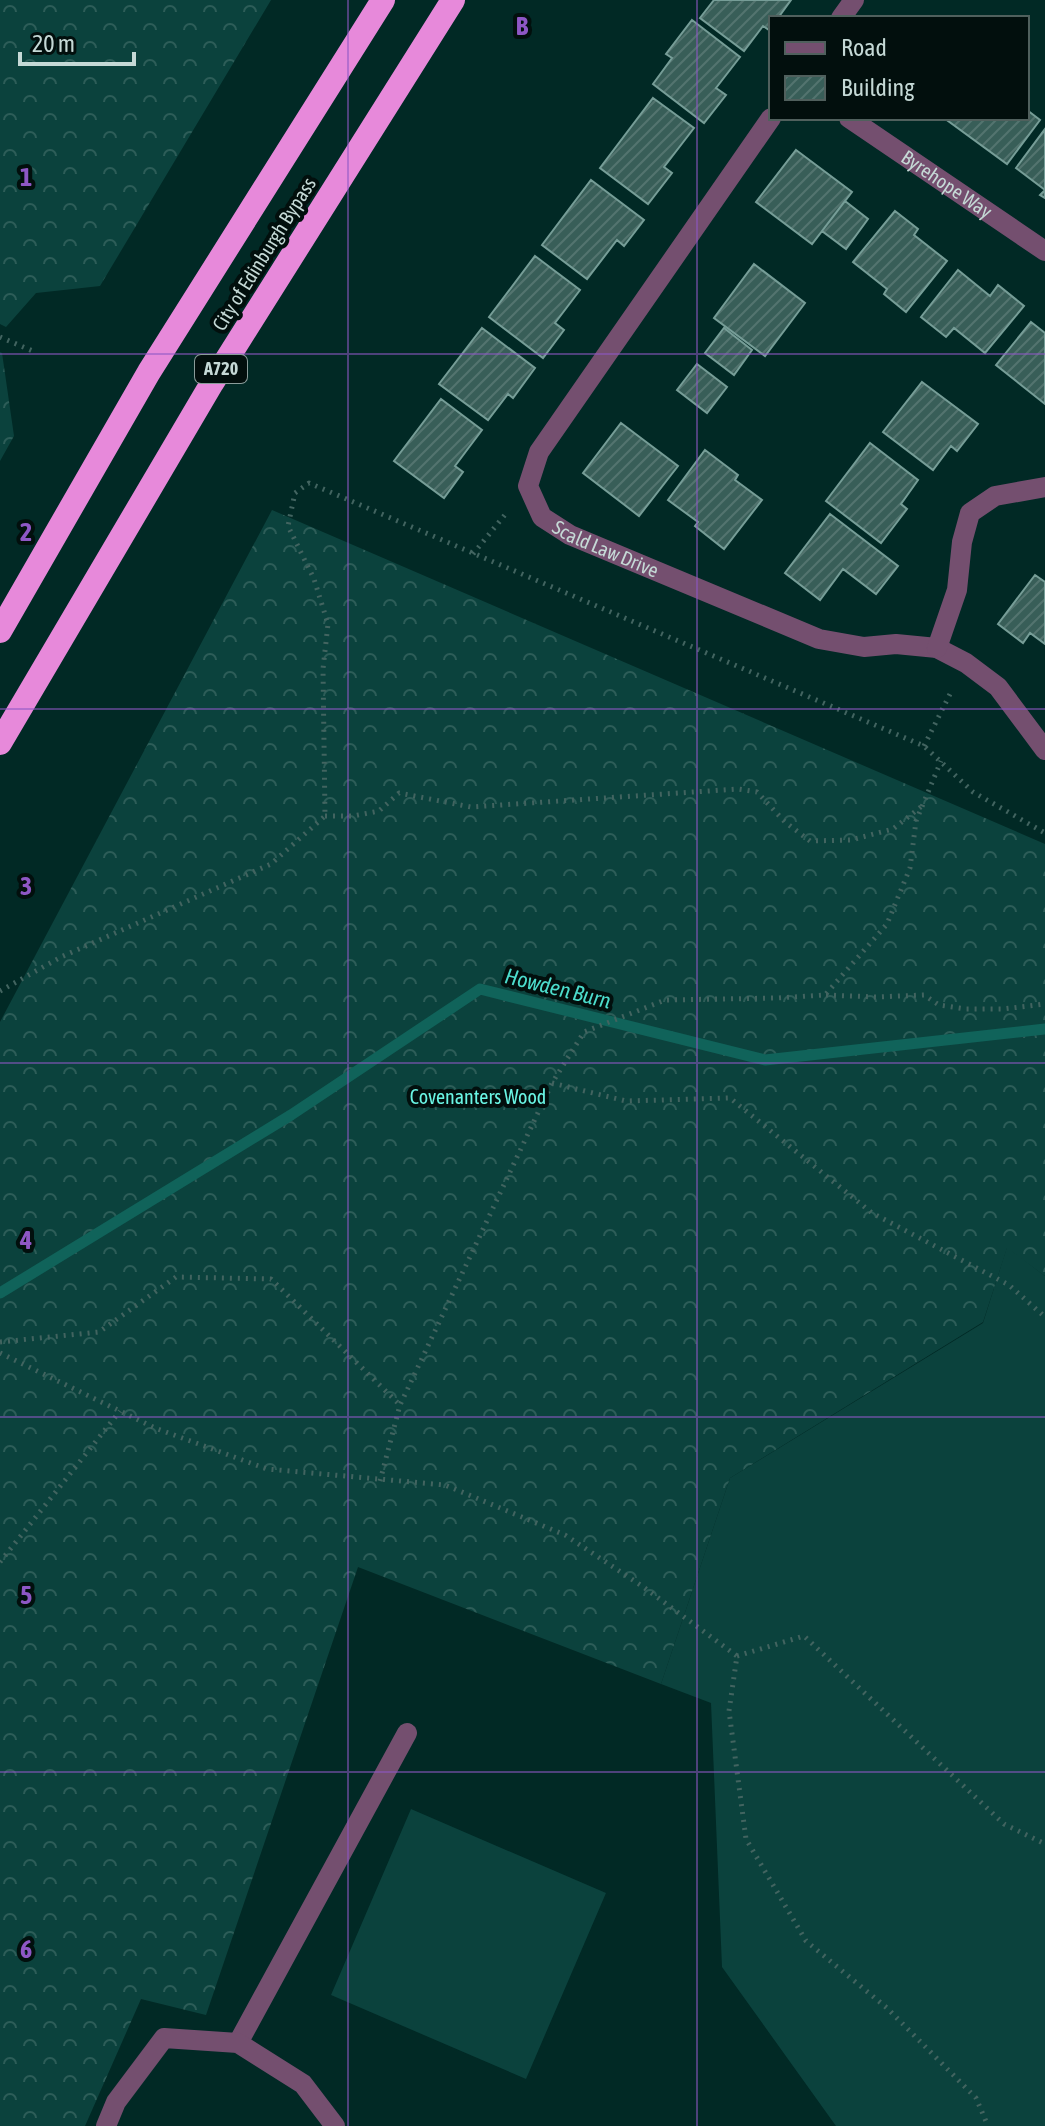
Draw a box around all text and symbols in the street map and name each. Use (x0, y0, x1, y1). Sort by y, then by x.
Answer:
text: B (516, 11, 529, 41)
scale bar (20, 16, 134, 66)
legend (769, 16, 1029, 120)
text: 20 m (32, 30, 75, 57)
text: Road (841, 34, 887, 61)
text: Building (841, 74, 915, 101)
street label: Byrehope Way (897, 145, 997, 223)
text: 1 (20, 162, 32, 192)
street label: City of Edinburgh Bypass (207, 173, 320, 335)
road number: A720 (195, 355, 247, 383)
street label: Scald Law Drive (549, 515, 662, 582)
text: 2 (20, 517, 32, 547)
text: 3 (20, 871, 32, 901)
water label: Howden Burn (502, 962, 614, 1014)
park label: Covenanters Wood (410, 1085, 546, 1108)
text: 4 (19, 1225, 32, 1255)
text: 5 (20, 1580, 32, 1610)
text: 6 (20, 1934, 32, 1964)

